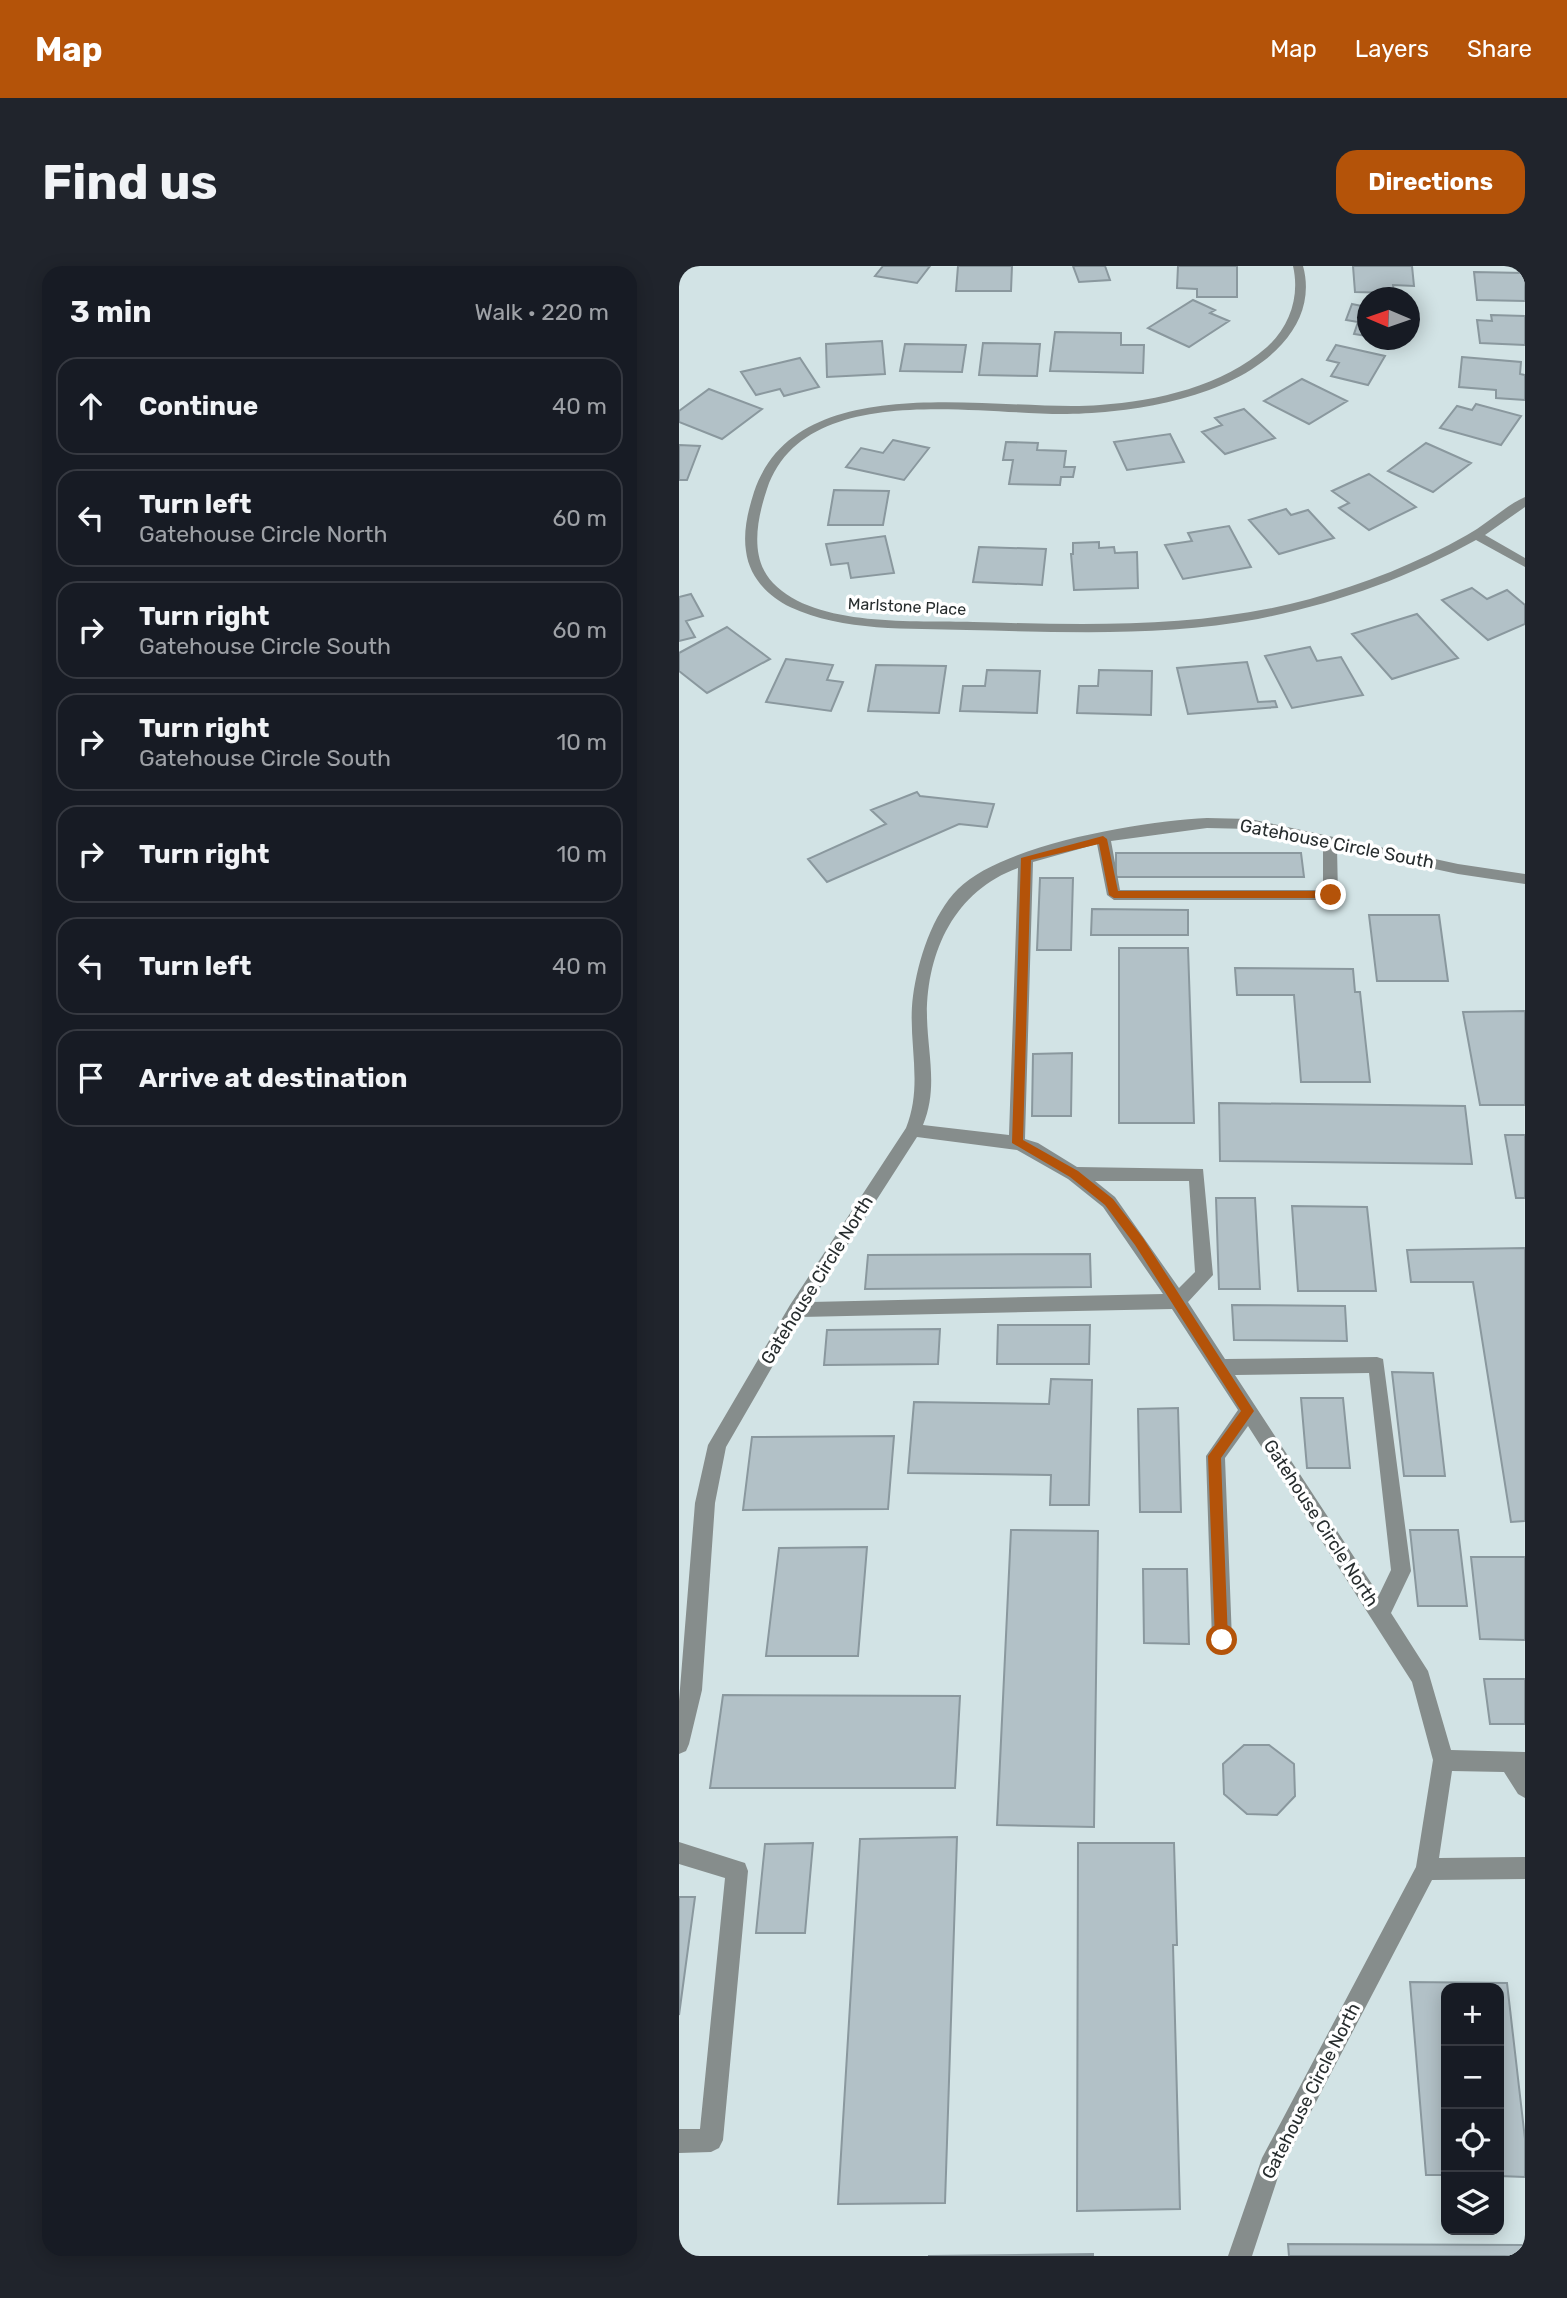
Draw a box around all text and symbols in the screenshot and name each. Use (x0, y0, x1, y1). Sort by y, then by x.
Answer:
text: Map (35, 30, 103, 69)
text: Map (1270, 35, 1317, 63)
text: Layers (1355, 35, 1429, 63)
text: Share (1467, 35, 1532, 63)
button: Directions (1336, 150, 1525, 214)
text: Find us (42, 153, 218, 211)
north arrow (1357, 287, 1420, 350)
text: 3 min (70, 294, 152, 330)
text: Walk · 220 m (475, 298, 609, 326)
icon: ahead (72, 387, 110, 425)
text: Continue (139, 391, 258, 422)
text: 40 m (552, 392, 607, 420)
text: Turn left (139, 489, 251, 520)
icon: left (72, 499, 110, 537)
text: 60 m (552, 504, 607, 532)
text: Gatehouse Circle North (139, 520, 388, 548)
street label: Marlstone Place (847, 594, 967, 619)
text: Turn right (139, 601, 269, 632)
icon: right (72, 611, 110, 649)
text: 60 m (552, 616, 607, 644)
text: Gatehouse Circle South (139, 632, 391, 660)
text: Turn right (139, 713, 269, 744)
icon: right (72, 723, 110, 761)
text: 10 m (556, 728, 607, 756)
text: Gatehouse Circle South (139, 744, 391, 772)
street label: Gatehouse Circle South (1238, 814, 1436, 874)
icon: right (72, 835, 110, 873)
text: Turn right (139, 839, 269, 870)
text: 10 m (556, 840, 607, 868)
route end (1315, 879, 1346, 910)
icon: left (72, 947, 110, 985)
text: Turn left (139, 951, 251, 982)
text: 40 m (552, 952, 607, 980)
icon: arrive (72, 1059, 110, 1097)
text: Arrive at destination (139, 1063, 407, 1094)
street label: Gatehouse Circle North (756, 1192, 878, 1368)
street label: Gatehouse Circle North (1259, 1435, 1383, 1611)
route start (1206, 1624, 1237, 1655)
map controls (1441, 1983, 1504, 2235)
button: + (1441, 1983, 1504, 2046)
street label: Gatehouse Circle North (1257, 1999, 1365, 2183)
button: − (1441, 2046, 1504, 2109)
button: locate (1441, 2109, 1504, 2172)
button: layers (1441, 2172, 1504, 2235)

